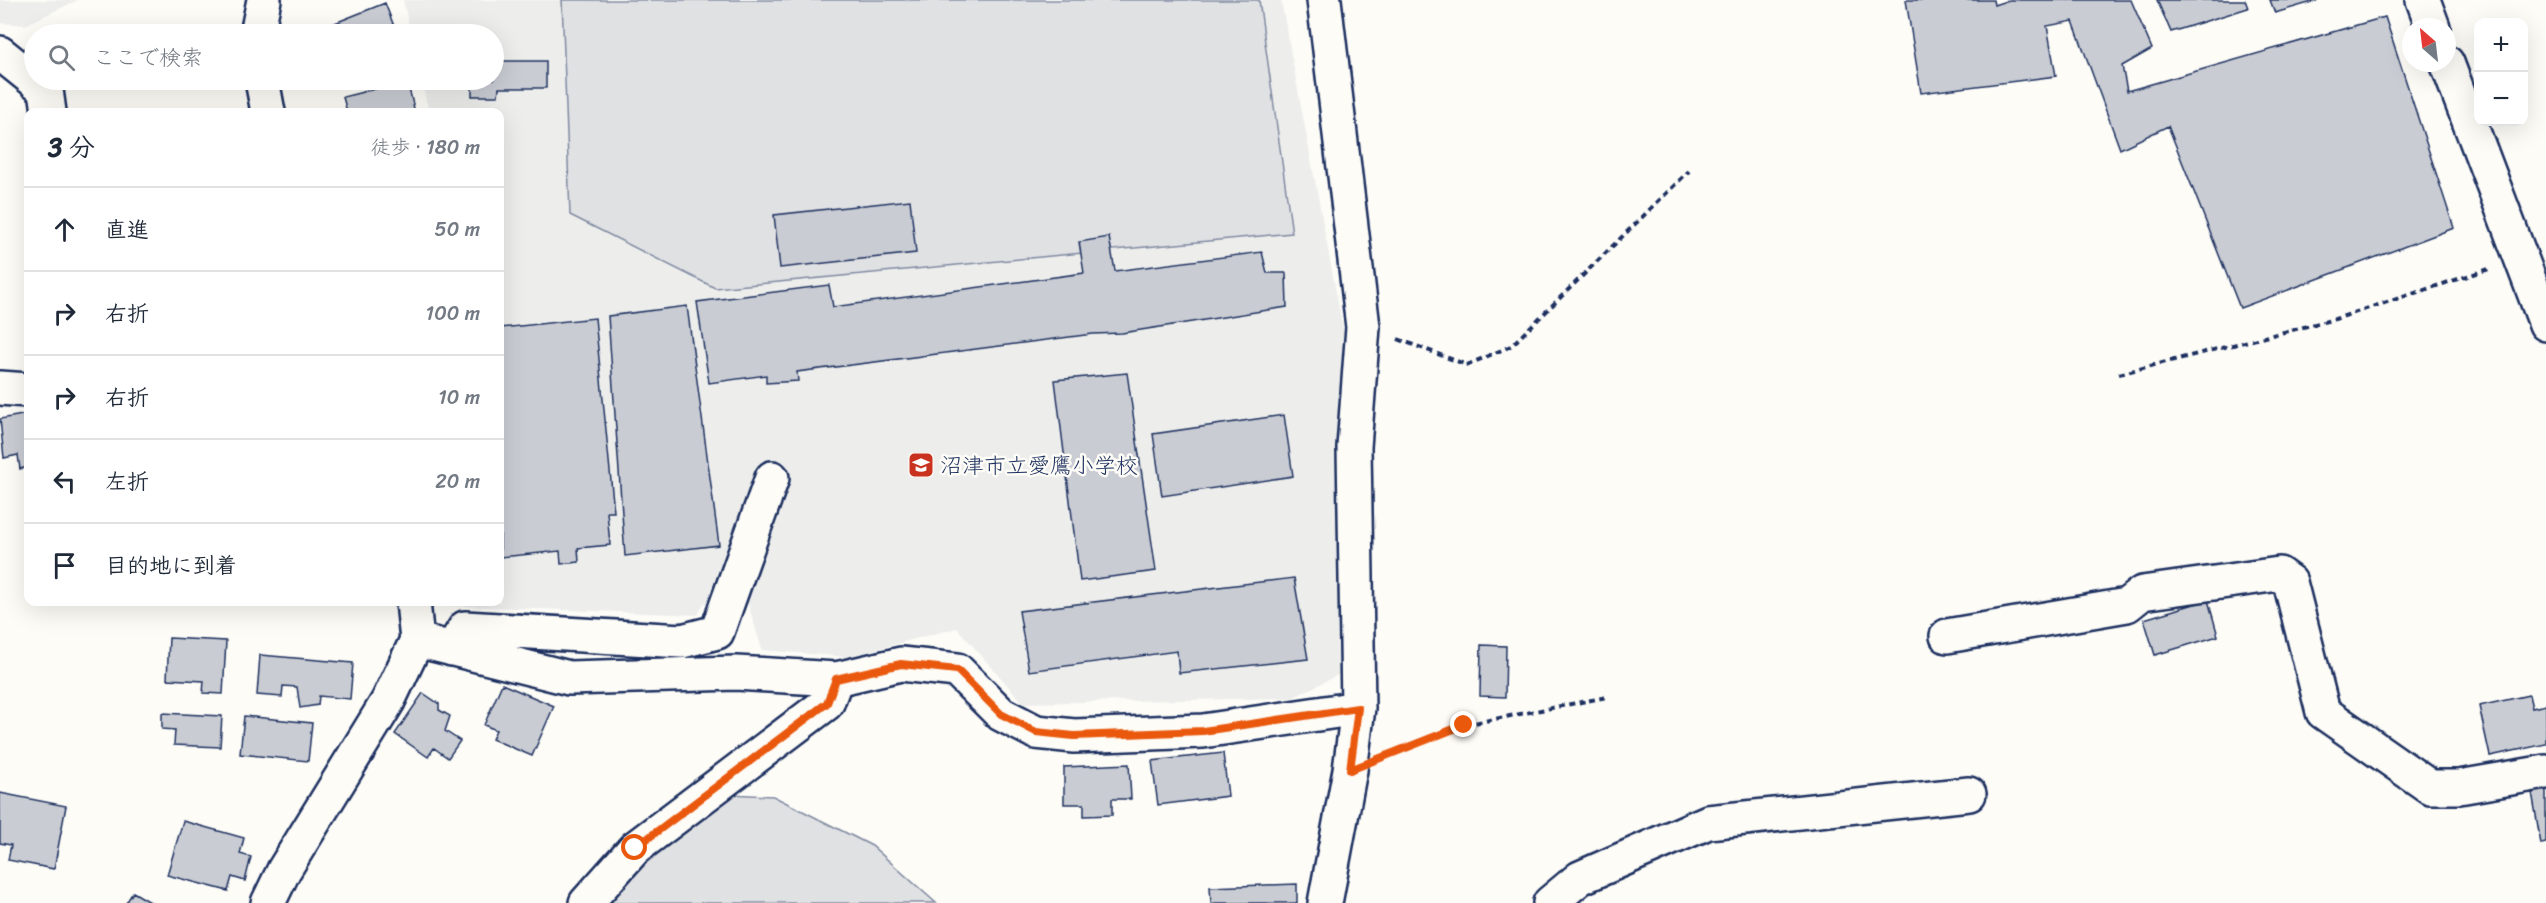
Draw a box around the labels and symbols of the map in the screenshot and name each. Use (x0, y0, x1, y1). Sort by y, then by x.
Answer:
north arrow (2402, 18, 2456, 72)
place label: 沼津市立愛鷹小学校 (940, 446, 1138, 485)
school or university icon: 沼津市立愛鷹小学校 (906, 450, 936, 480)
route end (1450, 711, 1476, 737)
route start (621, 834, 647, 860)

